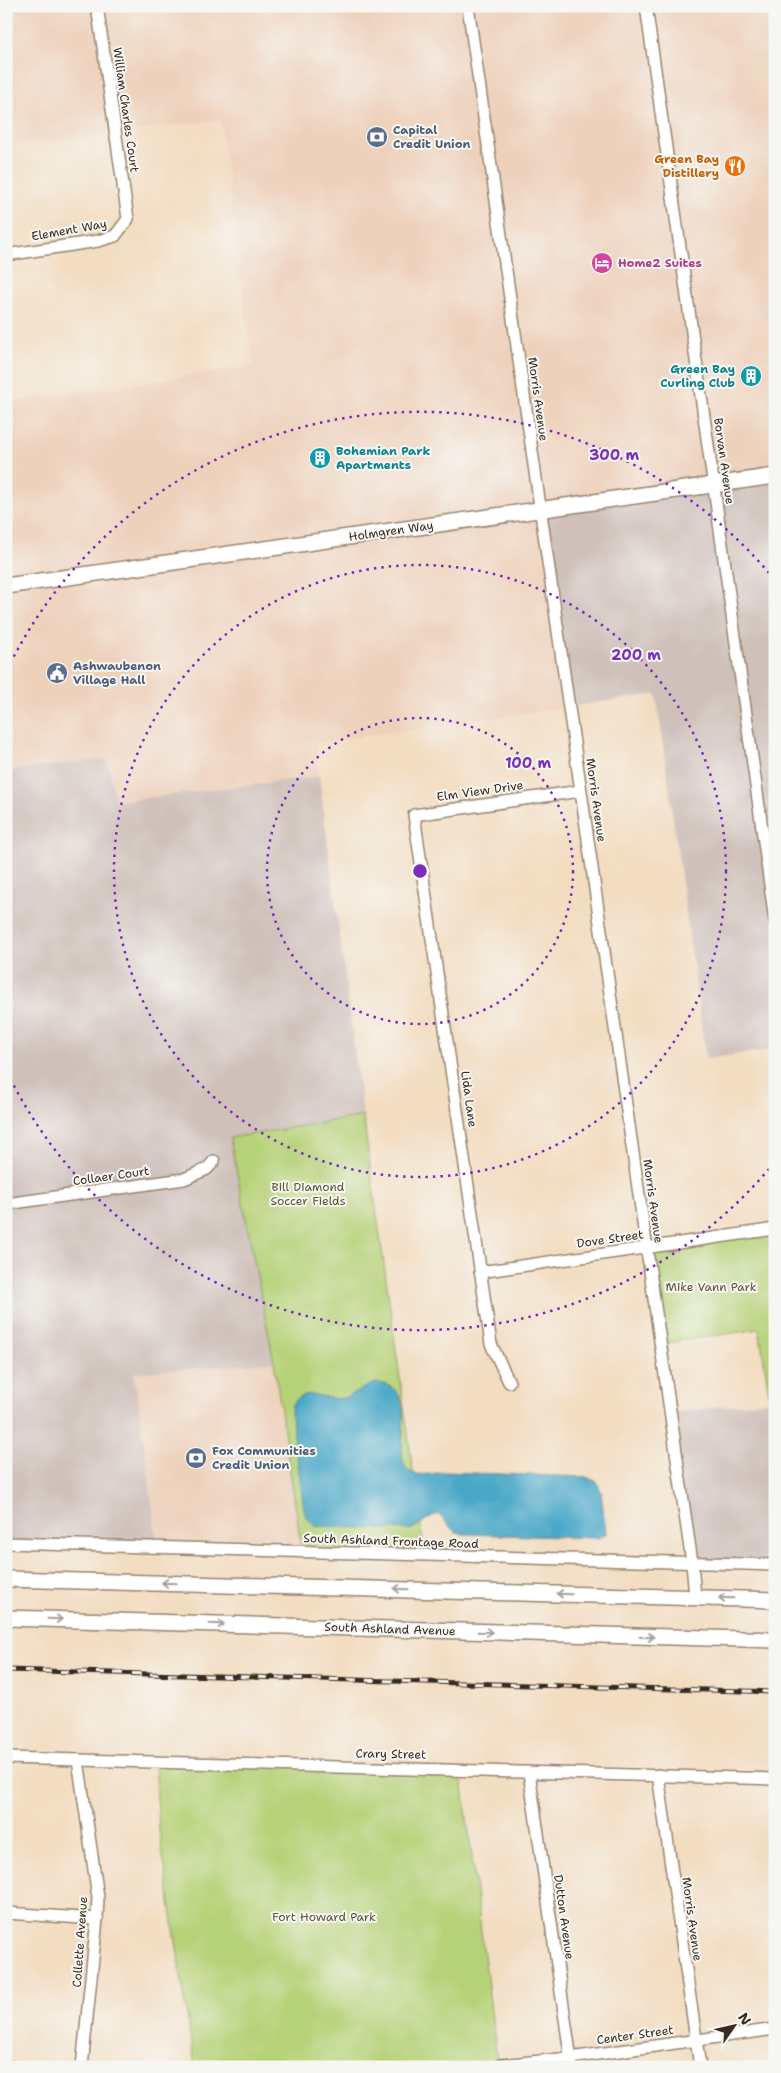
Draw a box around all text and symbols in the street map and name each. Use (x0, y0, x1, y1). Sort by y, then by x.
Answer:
street label: William Charles Court (109, 46, 143, 174)
place label: Capital Credit Union (393, 122, 470, 152)
bank icon: Capital Credit Union (365, 125, 389, 149)
place label: Green Bay Distillery (654, 151, 719, 181)
restaurant icon: Green Bay Distillery (723, 154, 747, 178)
street label: Element Way (30, 215, 108, 245)
hotel icon: Home2 Suites (590, 251, 614, 275)
place label: Home2 Suites (618, 255, 702, 271)
street label: Morris Avenue (524, 356, 552, 442)
place label: Green Bay Curling Club (660, 361, 735, 391)
building icon: Green Bay Curling Club (739, 364, 763, 388)
street label: Borvan Avenue (710, 417, 738, 505)
place label: Bohemian Park Apartments (336, 443, 430, 473)
text: 300 m (589, 445, 639, 465)
building icon: Bohemian Park Apartments (308, 446, 332, 470)
street label: Holmgren Way (348, 517, 434, 545)
text: 200 m (611, 645, 661, 665)
place label: Ashwaubenon Village Hall (73, 658, 161, 688)
public building icon: Ashwaubenon Village Hall (45, 661, 69, 685)
text: 100 m (505, 753, 551, 773)
street label: Morris Avenue (582, 757, 610, 843)
street label: Elm View Drive (436, 777, 525, 805)
centre of rings (411, 862, 429, 880)
street label: Lida Lane (457, 1070, 481, 1128)
street label: Morris Avenue (639, 1158, 667, 1244)
street label: Collaer Court (72, 1163, 150, 1189)
park label: Bill Diamond Soccer Fields (270, 1179, 346, 1209)
street label: Dove Street (576, 1226, 644, 1252)
park label: Mike Vann Park (665, 1279, 757, 1295)
place label: Fox Communities Credit Union (212, 1443, 316, 1473)
bank icon: Fox Communities Credit Union (184, 1446, 208, 1470)
street label: South Ashland Frontage Road (303, 1530, 479, 1552)
one-way arrow (161, 1578, 177, 1588)
one-way arrow (393, 1585, 409, 1594)
one-way arrow (556, 1589, 572, 1599)
one-way arrow (718, 1594, 734, 1603)
one-way arrow (46, 1614, 63, 1624)
one-way arrow (209, 1619, 225, 1629)
street label: South Ashland Avenue (324, 1619, 456, 1639)
one-way arrow (476, 1627, 493, 1637)
one-way arrow (639, 1632, 655, 1641)
street label: Crary Street (356, 1745, 426, 1763)
street label: Dutton Avenue (550, 1873, 578, 1961)
street label: Morris Avenue (678, 1876, 706, 1962)
street label: Collette Avenue (69, 1896, 91, 1988)
park label: Fort Howard Park (272, 1909, 376, 1925)
north arrow (708, 2000, 758, 2050)
text: N (734, 2009, 755, 2028)
street label: Center Street (595, 2022, 675, 2048)

